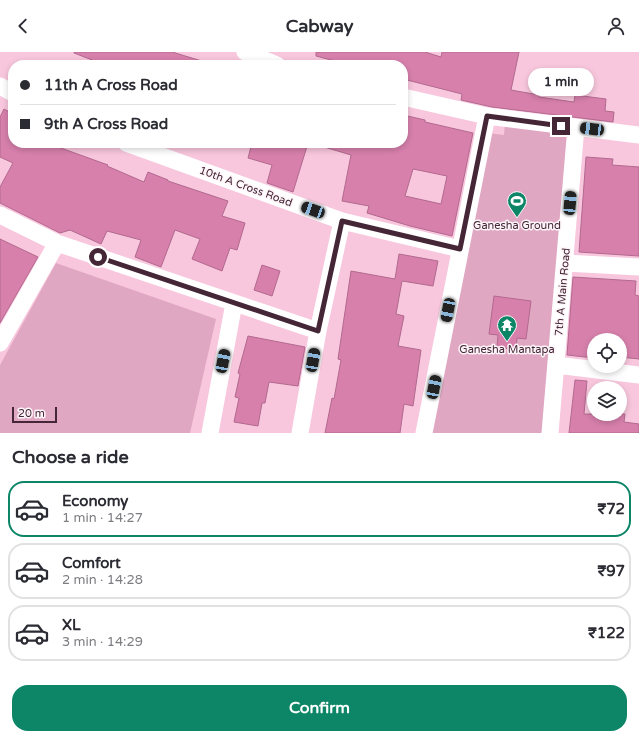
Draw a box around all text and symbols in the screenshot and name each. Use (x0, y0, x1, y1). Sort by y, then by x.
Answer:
icon: back (12, 15, 34, 37)
text: Cabway (286, 15, 353, 37)
icon: person (605, 15, 627, 37)
callout: 1 min (528, 68, 594, 96)
text: 1 min (544, 74, 578, 90)
text: 11th A Cross Road (44, 76, 178, 94)
text: 9th A Cross Road (44, 115, 168, 133)
route end (552, 117, 570, 135)
car (579, 122, 605, 136)
street label: 10th A Cross Road (198, 164, 294, 209)
sports icon: Ganesha Ground (506, 190, 528, 218)
car (563, 191, 577, 215)
car (300, 200, 326, 220)
place label: Ganesha Ground (473, 219, 561, 232)
street label: 7th A Main Road (552, 247, 573, 337)
route start (89, 248, 107, 266)
car (440, 297, 456, 323)
temple icon: Ganesha Mantapa (496, 314, 518, 342)
map controls (587, 333, 627, 421)
button: locate (587, 333, 627, 373)
place label: Ganesha Mantapa (459, 343, 555, 356)
car (305, 347, 321, 373)
car (215, 348, 231, 374)
car (426, 374, 442, 400)
button: layers (587, 381, 627, 421)
scale bar (12, 405, 57, 424)
text: 20 m (18, 407, 45, 420)
text: Choose a ride (12, 446, 129, 468)
icon: car (14, 491, 50, 527)
text: Economy (62, 492, 128, 510)
text: ₹72 (597, 500, 625, 518)
text: 1 min · 14:27 (62, 510, 143, 526)
icon: car (14, 553, 50, 589)
text: Comfort (62, 554, 121, 572)
text: ₹97 (597, 562, 625, 580)
text: 2 min · 14:28 (62, 572, 143, 588)
icon: car (14, 615, 50, 651)
text: XL (62, 616, 81, 634)
text: ₹122 (588, 624, 625, 642)
text: 3 min · 14:29 (62, 634, 143, 650)
button: Confirm (12, 685, 627, 731)

